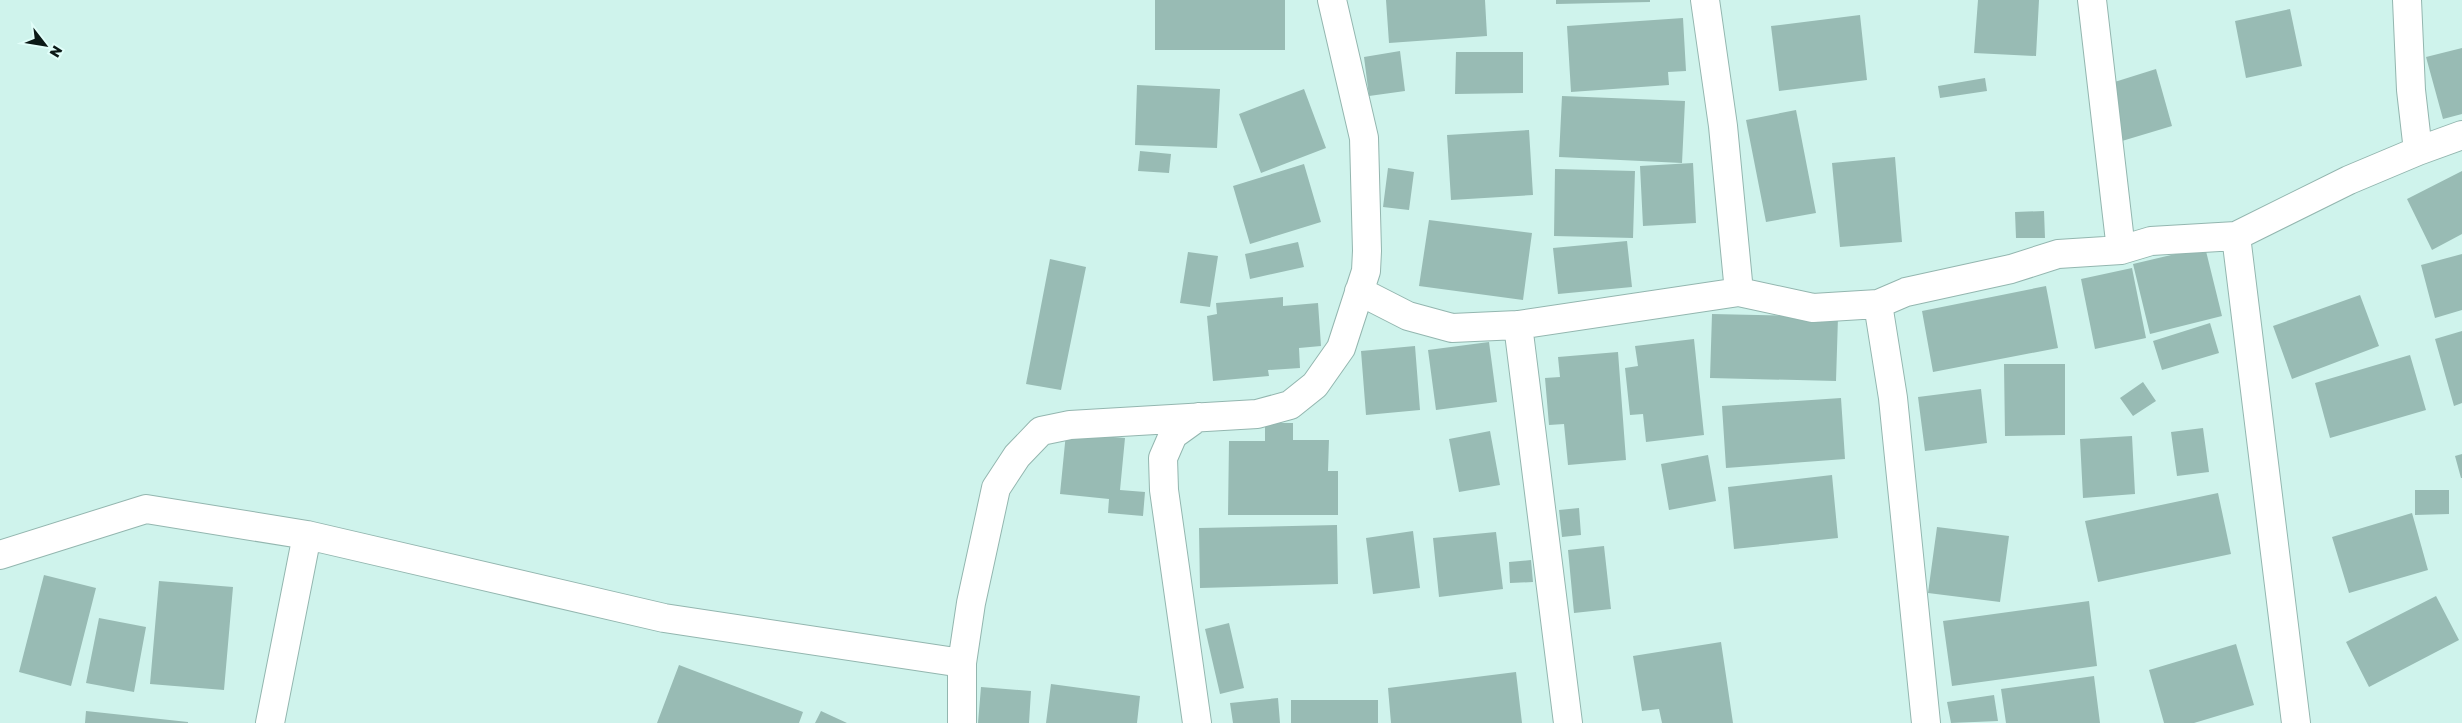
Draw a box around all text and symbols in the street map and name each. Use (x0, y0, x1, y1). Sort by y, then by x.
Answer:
north arrow (20, 20, 70, 70)
text: N (47, 43, 67, 61)

